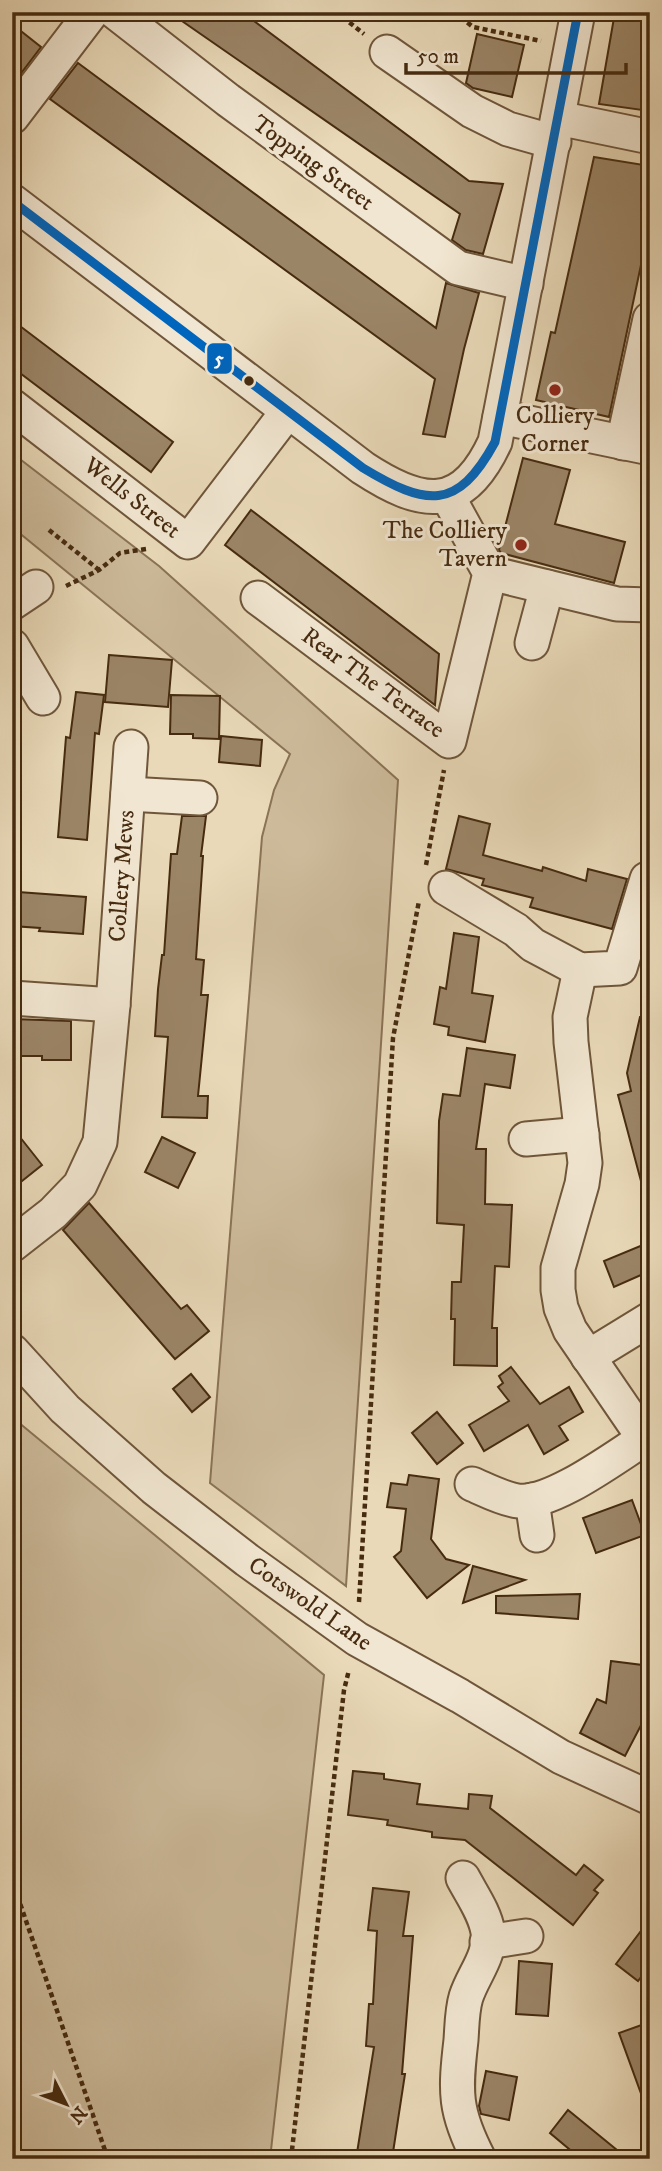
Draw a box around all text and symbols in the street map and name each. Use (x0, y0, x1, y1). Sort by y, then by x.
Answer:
scale bar (406, 32, 627, 76)
text: 50 m (417, 44, 459, 70)
street label: Topping Street (246, 109, 380, 218)
line badge: 5 (206, 342, 233, 375)
text: 5 (213, 348, 224, 371)
unlabelled marker (242, 374, 256, 388)
marker: Colliery Corner (547, 382, 563, 398)
place label: Colliery Corner (516, 401, 595, 459)
street label: Wells Street (77, 450, 187, 545)
place label: The Colliery Tavern (383, 516, 508, 574)
marker: The Colliery Tavern (513, 537, 529, 553)
street label: Rear The Terrace (295, 621, 451, 745)
street label: Collery Mews (102, 809, 142, 943)
street label: Cotswold Lane (242, 1550, 378, 1658)
north arrow (32, 2070, 102, 2140)
text: N (63, 2101, 91, 2128)

